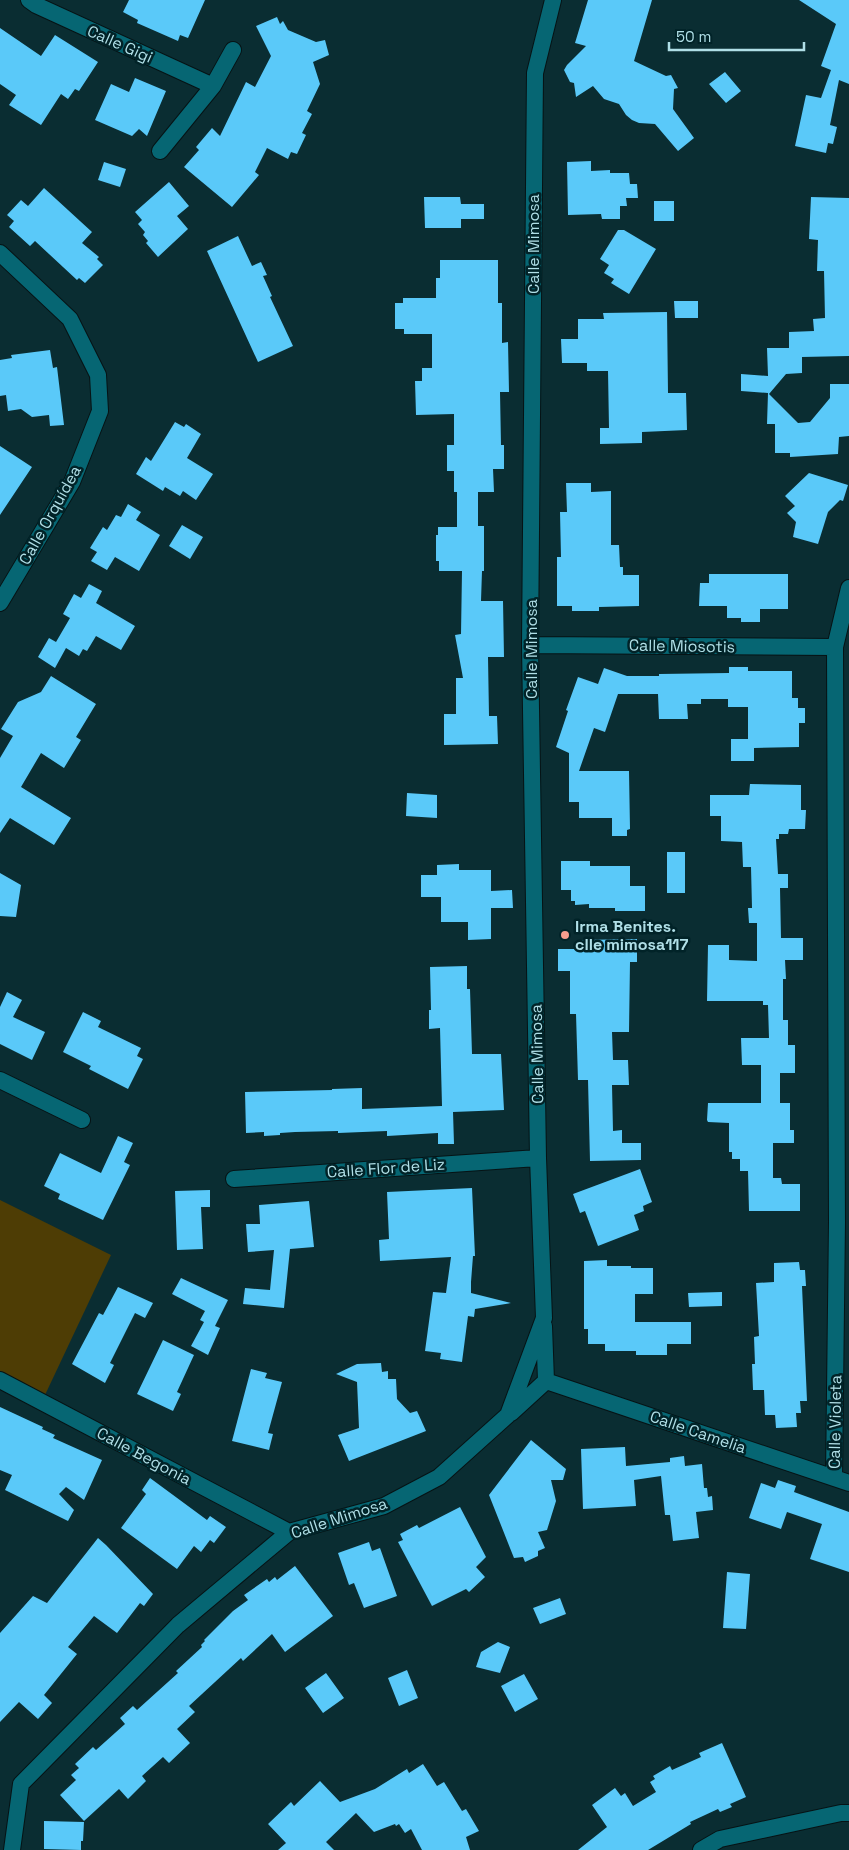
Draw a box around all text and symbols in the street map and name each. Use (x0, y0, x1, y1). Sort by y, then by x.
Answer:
street label: Calle Gigi (84, 20, 156, 68)
scale bar (669, 20, 804, 52)
text: 50 m (676, 27, 711, 46)
street label: Calle Mimosa (523, 194, 544, 294)
street label: Calle Orquídea (14, 462, 86, 568)
street label: Calle Mimosa (521, 599, 542, 699)
street label: Calle Miosotis (629, 635, 735, 657)
place label: Irma Benites. clle mimosa117 (575, 916, 689, 955)
marker: Irma Benites. clle mimosa117 (559, 929, 571, 941)
street label: Calle Mimosa (526, 1004, 548, 1104)
street label: Calle Flor de Liz (326, 1153, 446, 1183)
street label: Calle Violeta (824, 1375, 846, 1469)
street label: Calle Camelia (647, 1406, 749, 1458)
street label: Calle Begonia (93, 1422, 195, 1490)
street label: Calle Mimosa (288, 1493, 390, 1543)

